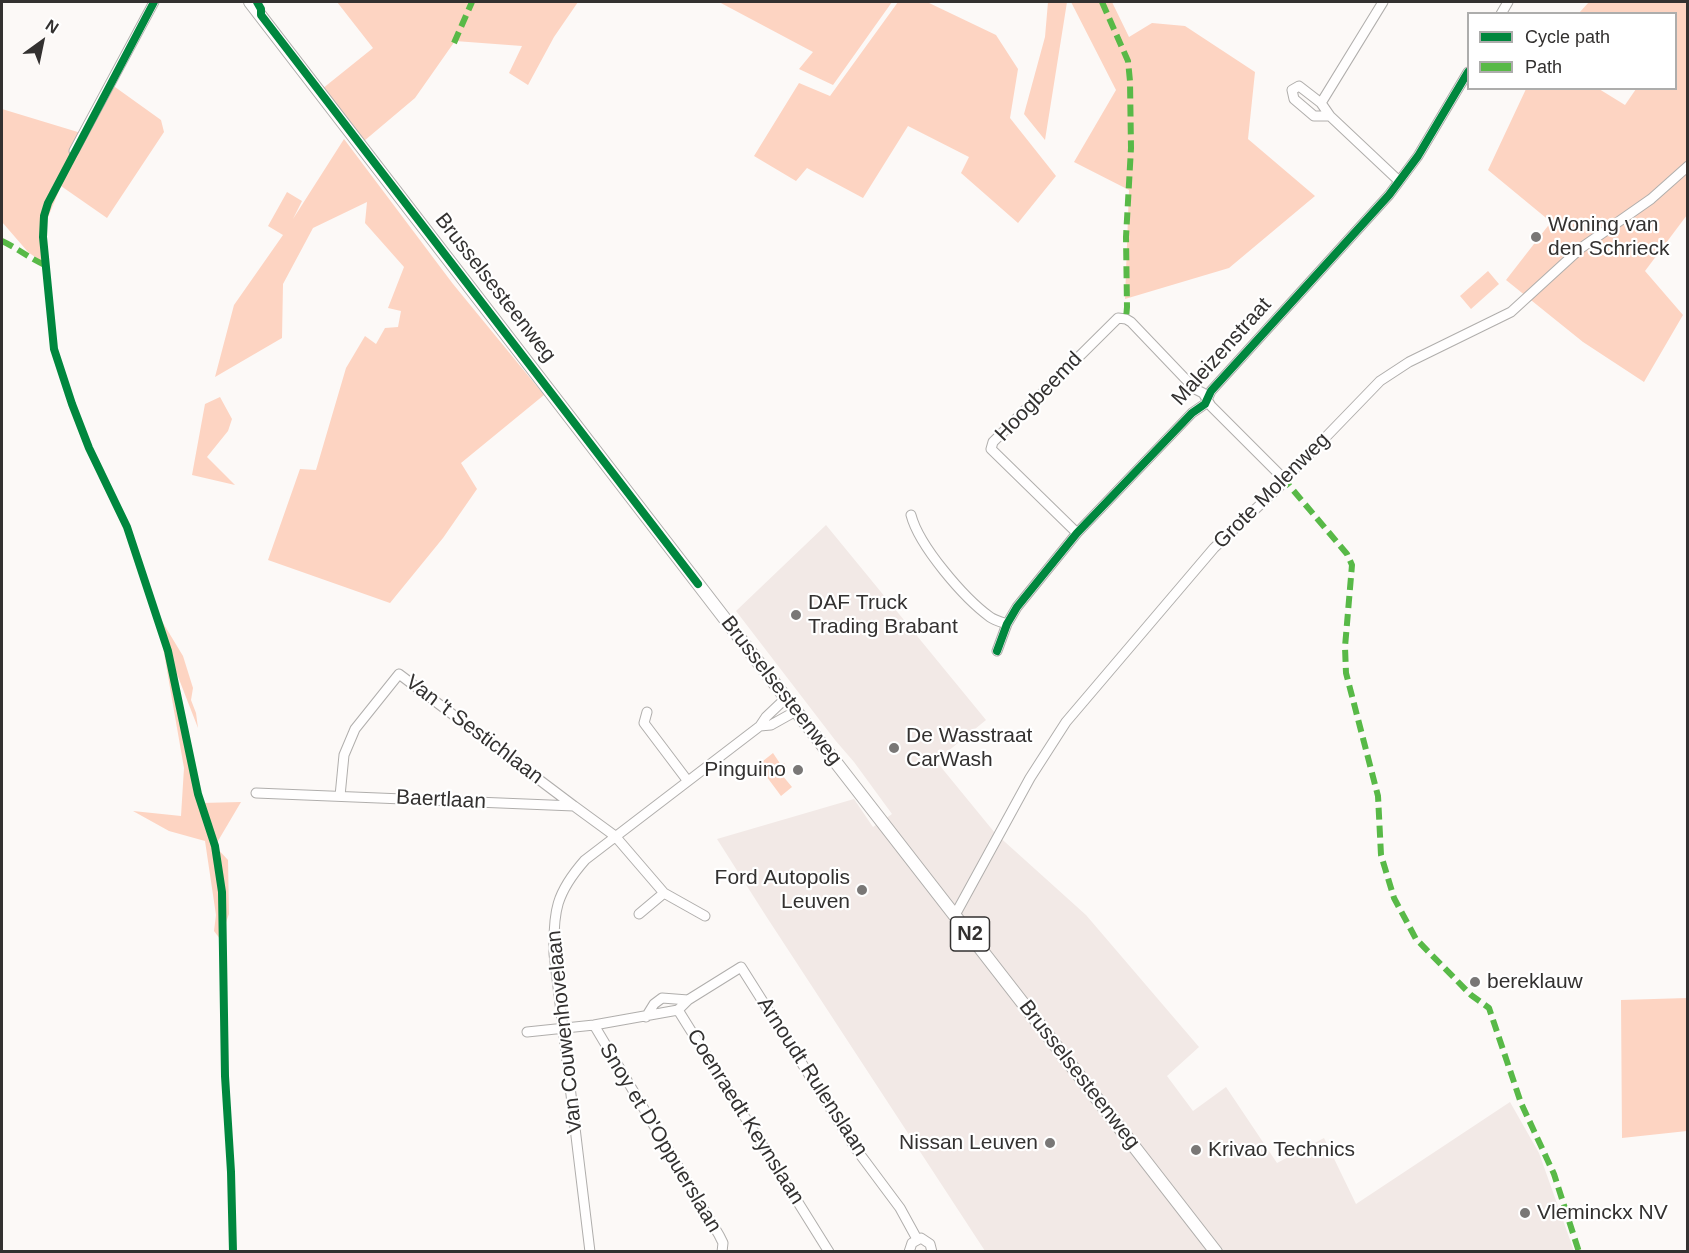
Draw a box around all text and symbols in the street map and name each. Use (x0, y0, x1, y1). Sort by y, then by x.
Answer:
north arrow (12, 12, 72, 72)
legend (1467, 12, 1677, 90)
text: N (43, 16, 62, 37)
text: Cycle path (1525, 27, 1610, 47)
text: Path (1525, 57, 1562, 77)
street label: Brusselsesteenweg (429, 208, 561, 368)
place label: Woning van den Schrieck (1548, 212, 1669, 262)
marker: Woning van den Schrieck (1529, 230, 1543, 244)
street label: Maleizenstraat (1167, 293, 1277, 411)
street label: Hoogbeemd (990, 347, 1088, 447)
street label: Grote Molenweg (1209, 428, 1335, 554)
place label: DAF Truck Trading Brabant (808, 590, 958, 640)
marker: DAF Truck Trading Brabant (789, 608, 803, 622)
street label: Brusselsesteenweg (715, 611, 847, 771)
street label: Van 't Sestichlaan (400, 670, 548, 790)
place label: De Wasstraat CarWash (906, 723, 1032, 773)
marker: De Wasstraat CarWash (887, 741, 901, 755)
place label: Pinguino (704, 757, 786, 783)
marker: Pinguino (791, 763, 805, 777)
street label: Baertlaan (395, 785, 487, 815)
place label: Ford Autopolis Leuven (715, 865, 850, 915)
marker: Ford Autopolis Leuven (855, 883, 869, 897)
road number: N2 (950, 917, 990, 951)
street label: Van Couwenhovelaan (542, 929, 588, 1135)
place label: bereklauw (1487, 969, 1583, 995)
marker: bereklauw (1468, 975, 1482, 989)
street label: Arnoudt Rulenslaan (751, 993, 873, 1161)
street label: Brusselsesteenweg (1013, 995, 1145, 1155)
street label: Coenraedt Keynslaan (681, 1025, 809, 1209)
street label: Snoy et D'Oppuerslaan (593, 1039, 727, 1237)
place label: Nissan Leuven (899, 1130, 1038, 1156)
marker: Nissan Leuven (1043, 1136, 1057, 1150)
place label: Krivao Technics (1208, 1137, 1355, 1163)
marker: Krivao Technics (1189, 1143, 1203, 1157)
place label: Vleminckx NV (1537, 1200, 1668, 1226)
marker: Vleminckx NV (1518, 1206, 1532, 1220)

